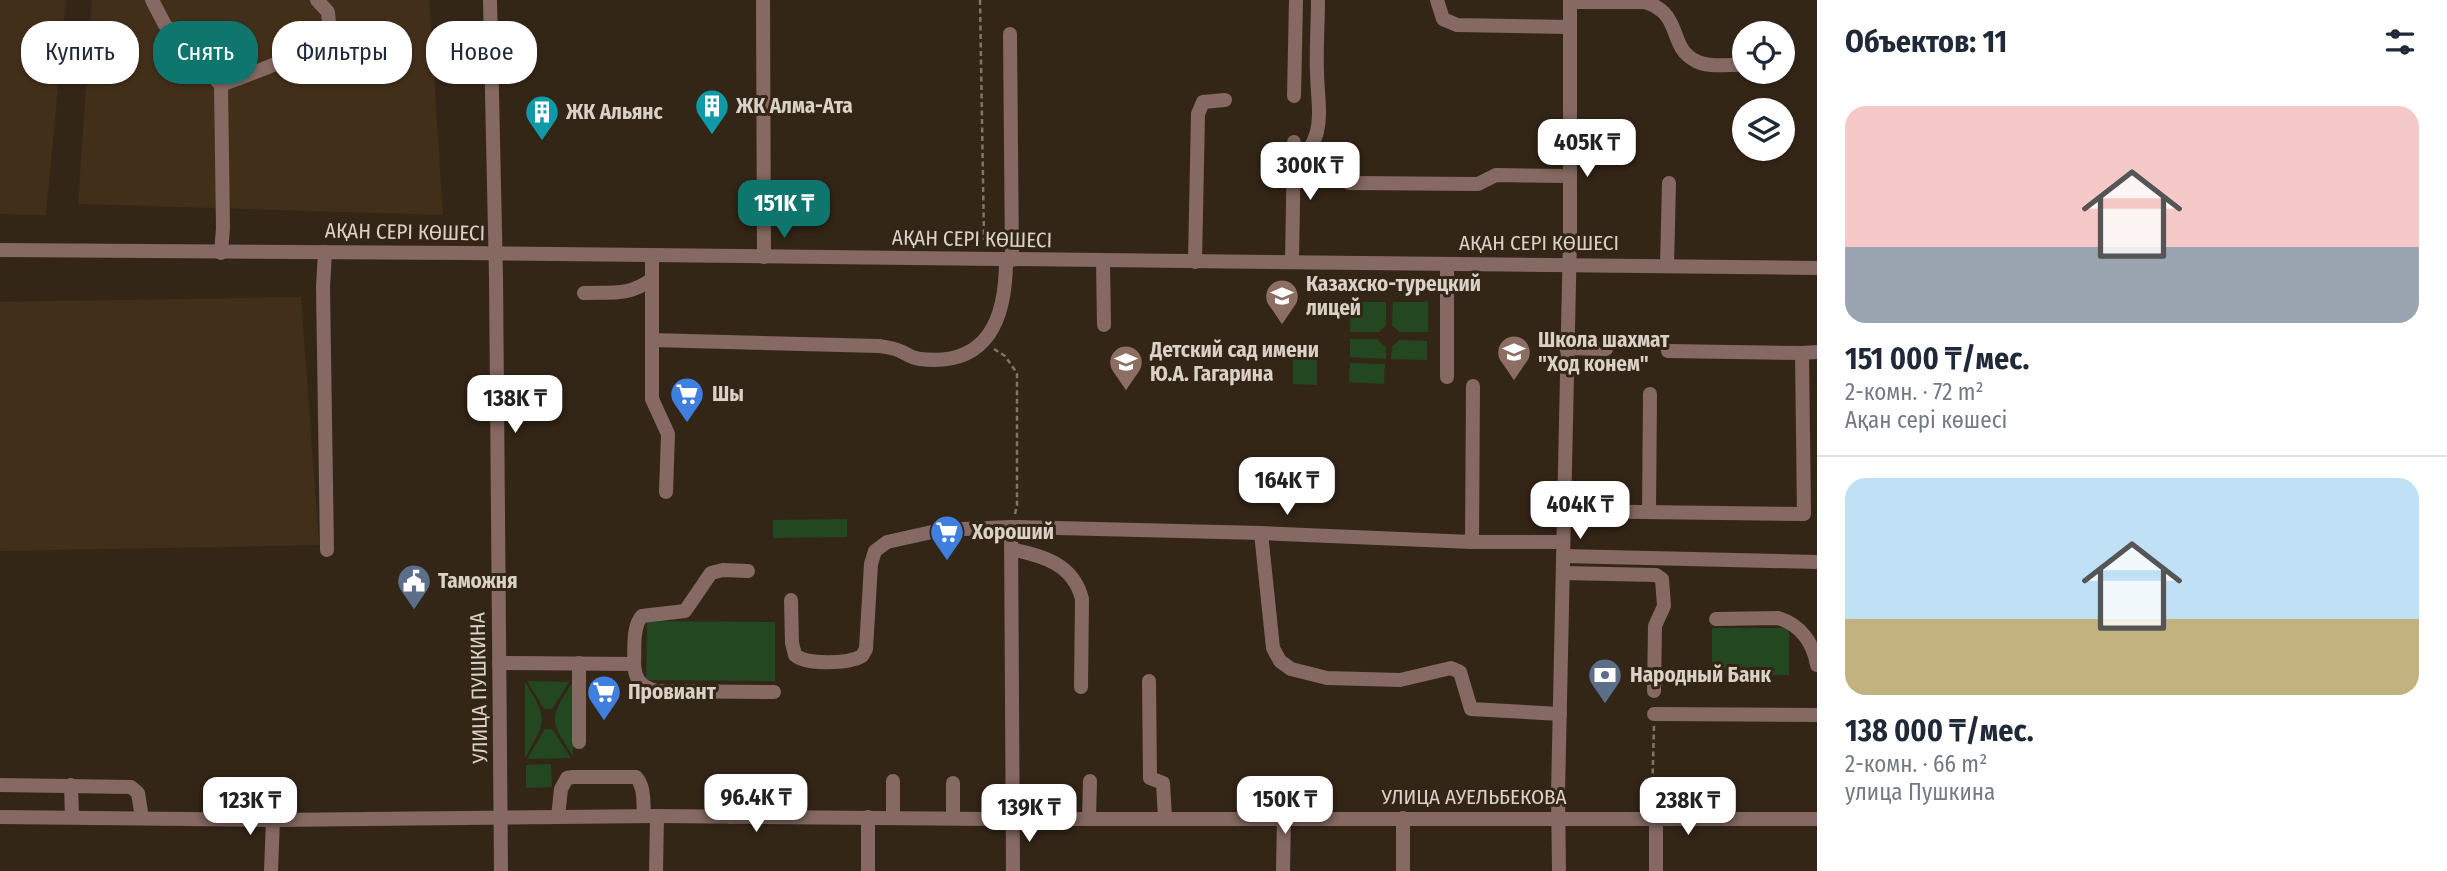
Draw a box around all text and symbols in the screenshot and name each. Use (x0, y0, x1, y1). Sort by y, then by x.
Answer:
chip: Купить (21, 21, 139, 84)
chip: Снять (153, 21, 258, 84)
chip: Фильтры (272, 21, 412, 84)
chip: Новое (426, 21, 537, 84)
map controls (1732, 21, 1795, 161)
button: locate (1732, 21, 1795, 84)
icon: filters (2381, 23, 2419, 61)
text: Объектов: 11 (1845, 24, 2007, 60)
building icon: ЖК Алма-Ата (693, 87, 731, 136)
building icon: ЖК Альянс (523, 93, 561, 142)
place label: ЖК Алма-Ата (735, 93, 853, 119)
button: layers (1732, 98, 1795, 161)
place label: ЖК Альянс (565, 99, 663, 125)
pin: 405K ₸ (1530, 120, 1644, 179)
text: 405K ₸ (1554, 128, 1620, 156)
pin: 300K ₸ (1253, 142, 1367, 202)
text: 300K ₸ (1277, 151, 1343, 179)
icon: home (2069, 151, 2195, 277)
pin: 151K ₸ (727, 180, 841, 240)
text: 151K ₸ (754, 189, 814, 217)
street label: АҚАН СЕРІ КӨШЕСІ (325, 218, 485, 246)
street label: АҚАН СЕРІ КӨШЕСІ (892, 225, 1052, 253)
street label: АҚАН СЕРІ КӨШЕСІ (1459, 230, 1619, 256)
place label: Казахско-турецкий лицей (1306, 271, 1481, 321)
school or university icon: Казахско-турецкий лицей (1263, 277, 1301, 326)
place label: Школа шахмат "Ход конем" (1538, 327, 1670, 377)
school or university icon: Школа шахмат "Ход конем" (1495, 333, 1533, 382)
place label: Детский сад имени Ю.А. Гагарина (1149, 337, 1319, 387)
text: 151 000 ₸/мес. (1845, 341, 2029, 377)
school or university icon: Детский сад имени Ю.А. Гагарина (1107, 343, 1145, 392)
supermarket icon: Шы (668, 375, 706, 424)
pin: 138K ₸ (458, 376, 572, 435)
text: 2-комн. · 72 m² (1845, 378, 1984, 406)
place label: Шы (712, 381, 744, 407)
text: 138K ₸ (483, 384, 547, 412)
text: Ақан сері көшесі (1845, 406, 2007, 434)
pin: 164K ₸ (1230, 458, 1344, 517)
text: 164K ₸ (1255, 466, 1319, 494)
pin: 404K ₸ (1523, 482, 1637, 541)
text: 404K ₸ (1547, 490, 1613, 518)
supermarket icon: Хороший (928, 513, 966, 562)
place label: Хороший (971, 519, 1054, 545)
icon: home (2069, 523, 2195, 649)
public building icon: Таможня (395, 562, 433, 611)
place label: Таможня (438, 568, 518, 594)
street label: УЛИЦА ПУШКИНА (465, 612, 493, 765)
bank icon: Народный Банк (1586, 656, 1624, 705)
place label: Народный Банк (1630, 662, 1772, 688)
supermarket icon: Провиант (585, 673, 623, 722)
place label: Провиант (628, 679, 717, 705)
text: 138 000 ₸/мес. (1845, 713, 2034, 749)
text: 2-комн. · 66 m² (1845, 750, 1987, 778)
pin: 96.4K ₸ (691, 774, 821, 834)
pin: 150K ₸ (1228, 776, 1342, 836)
pin: 123K ₸ (193, 778, 307, 837)
pin: 238K ₸ (1631, 778, 1745, 837)
text: улица Пушкина (1845, 778, 1995, 806)
text: 96.4K ₸ (720, 783, 792, 811)
pin: 139K ₸ (972, 784, 1086, 844)
street label: УЛИЦА АУЕЛЬБЕКОВА (1380, 784, 1567, 810)
text: 150K ₸ (1253, 785, 1317, 813)
text: 123K ₸ (219, 786, 281, 814)
text: 238K ₸ (1656, 786, 1720, 814)
text: 139K ₸ (998, 793, 1061, 821)

